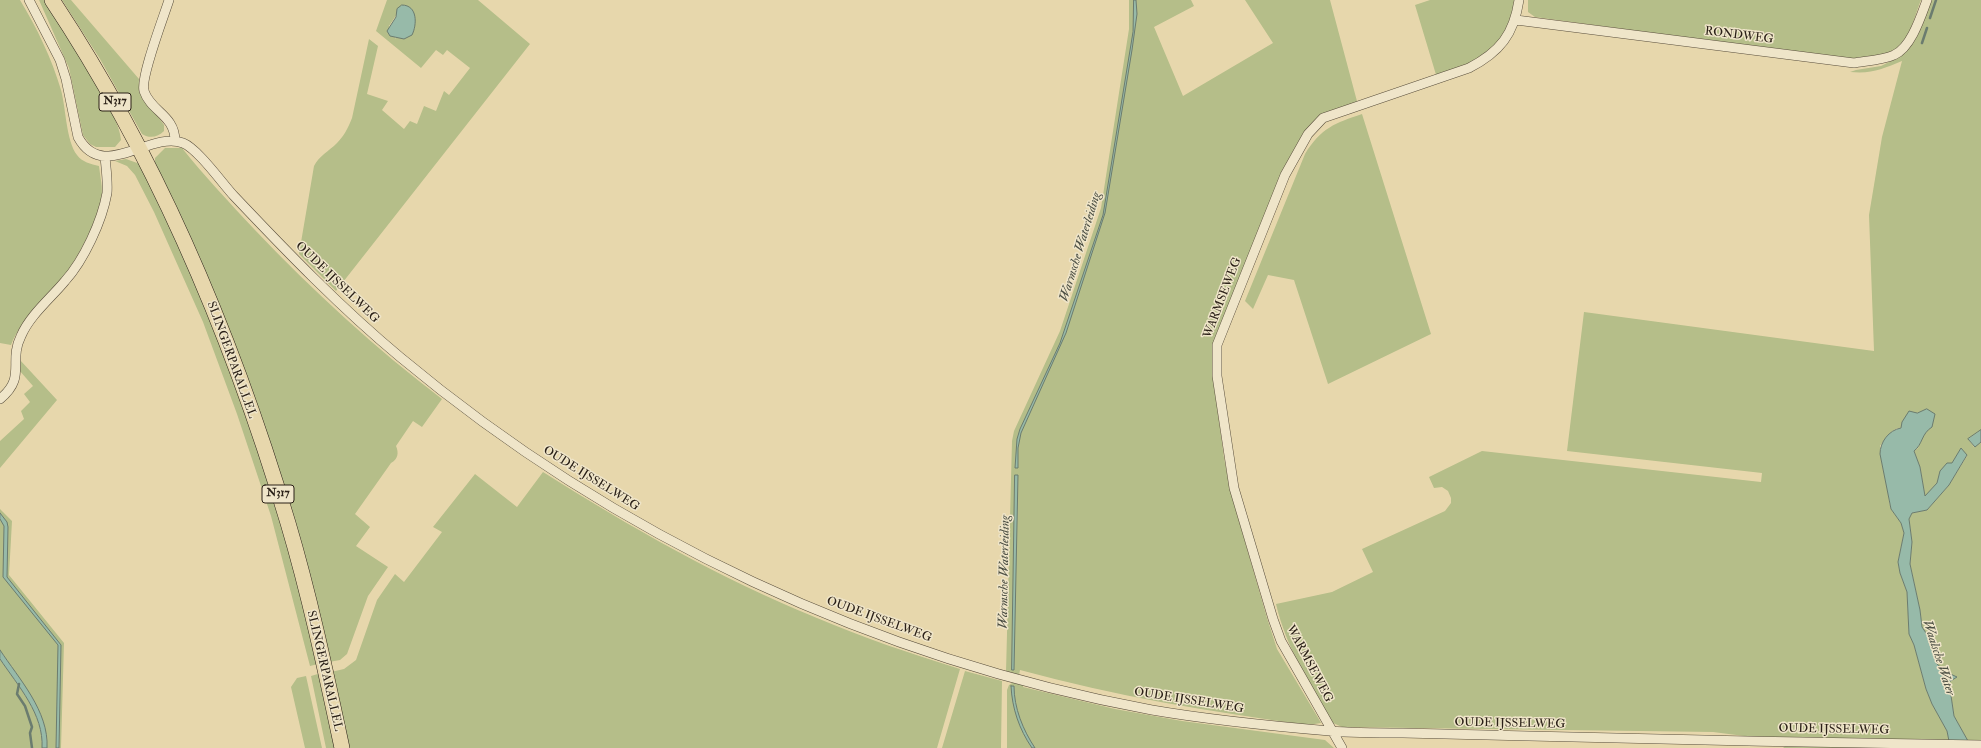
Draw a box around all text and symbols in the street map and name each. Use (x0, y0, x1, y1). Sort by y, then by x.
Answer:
street label: RONDWEG (1704, 25, 1774, 47)
road number: N317 (99, 93, 131, 111)
water label: Warmsche Waterleiding (1057, 190, 1105, 304)
street label: OUDE IJSSELWEG (292, 239, 382, 327)
street label: WARMSEWEG (1201, 255, 1245, 341)
street label: SLINGERPARALLEL (203, 300, 259, 420)
street label: OUDE IJSSELWEG (540, 444, 642, 514)
road number: N317 (262, 485, 294, 503)
water label: Warmsche Waterleiding (996, 515, 1014, 629)
street label: OUDE IJSSELWEG (824, 594, 934, 646)
street label: SLINGERPARALLEL (303, 609, 345, 733)
water label: Waalsche Water (1918, 618, 1958, 698)
street label: WARMSEWEG (1283, 623, 1335, 705)
street label: OUDE IJSSELWEG (1133, 685, 1245, 717)
street label: OUDE IJSSELWEG (1454, 716, 1566, 732)
street label: OUDE IJSSELWEG (1778, 722, 1890, 738)

